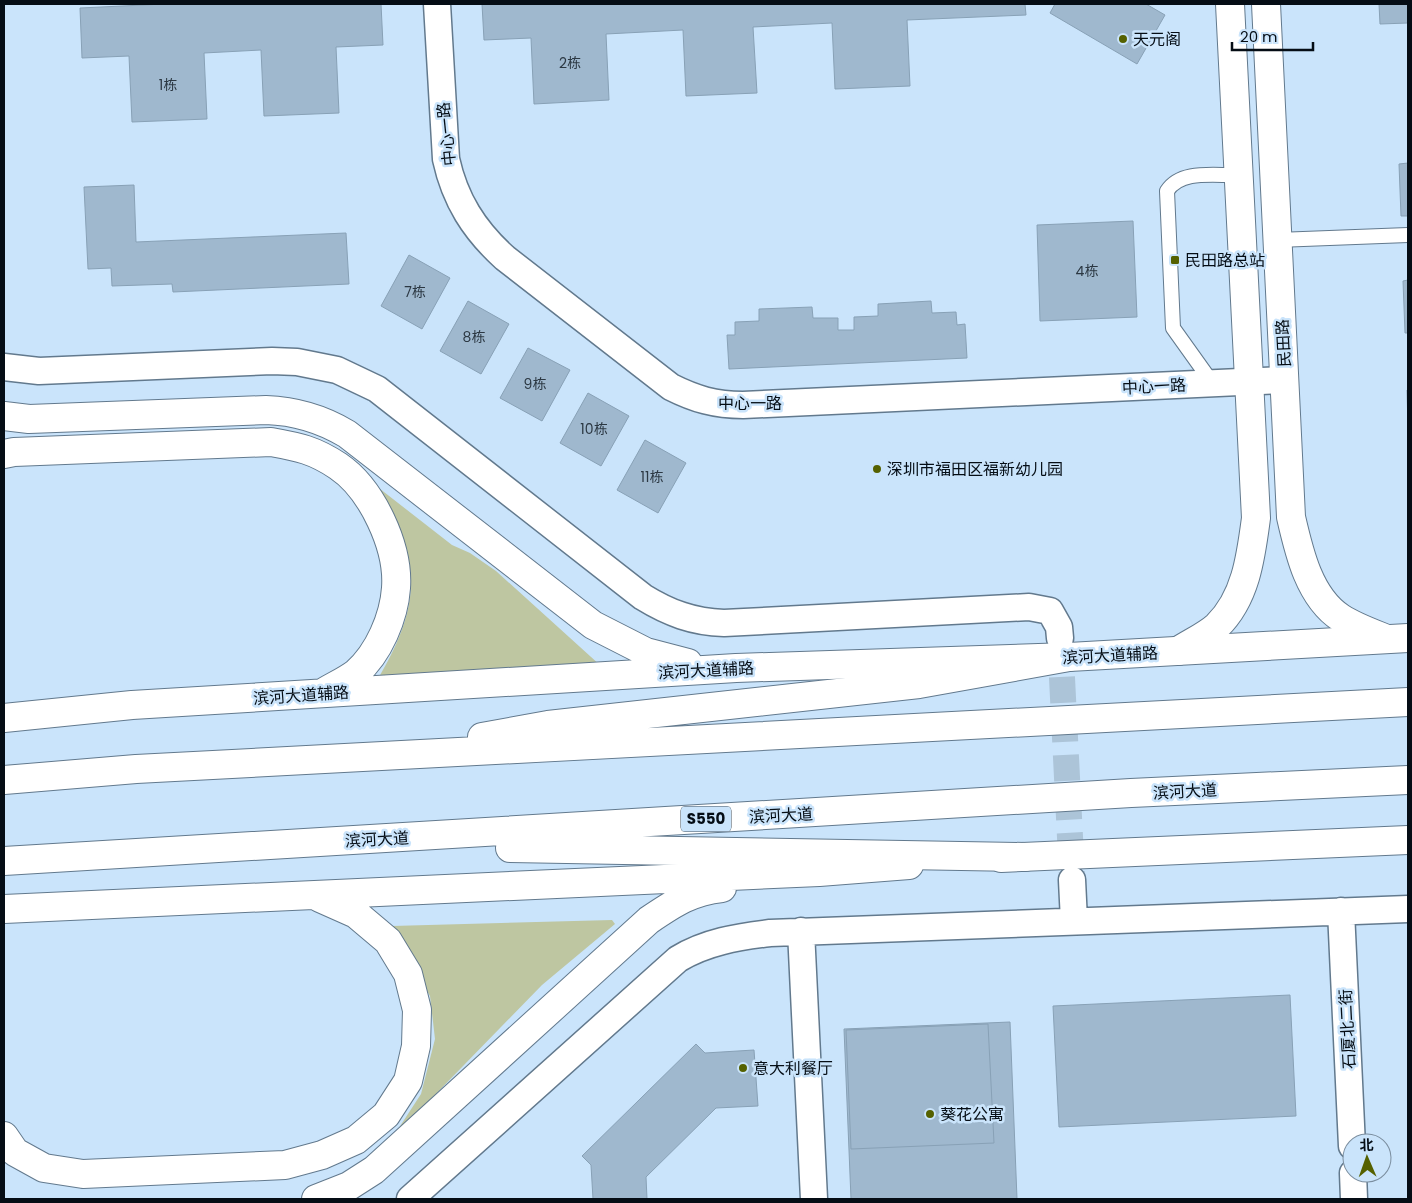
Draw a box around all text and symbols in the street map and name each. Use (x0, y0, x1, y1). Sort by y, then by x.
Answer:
scale bar (1232, 20, 1313, 52)
text: 20 m (1240, 26, 1278, 47)
place label: 天元阁 (1133, 28, 1181, 51)
marker: 天元阁 (1117, 33, 1129, 45)
house number: 2栋 (559, 53, 581, 73)
house number: 1栋 (159, 75, 177, 95)
street label: 中心一路 (432, 101, 461, 167)
place label: 民田路总站 (1185, 249, 1265, 272)
marker: 民田路总站 (1169, 254, 1181, 266)
house number: 4栋 (1076, 261, 1098, 281)
house number: 7栋 (404, 282, 426, 302)
street label: 民田路 (1271, 318, 1296, 368)
house number: 8栋 (463, 327, 485, 347)
street label: 中心一路 (1121, 373, 1187, 400)
house number: 9栋 (524, 374, 546, 394)
street label: 中心一路 (718, 392, 782, 415)
house number: 10栋 (580, 419, 608, 439)
place label: 深圳市福田区福新幼儿园 (887, 458, 1063, 481)
marker: 深圳市福田区福新幼儿园 (871, 463, 883, 475)
house number: 11栋 (641, 467, 663, 487)
street label: 滨河大道辅路 (1061, 642, 1159, 669)
street label: 滨河大道辅路 (657, 657, 755, 684)
street label: 滨河大道辅路 (252, 681, 350, 710)
street label: 滨河大道 (1152, 778, 1218, 805)
street label: 滨河大道 (748, 802, 814, 829)
road number: S550 (681, 806, 731, 832)
street label: 滨河大道 (344, 826, 410, 853)
street label: 石厦北二街 (1334, 988, 1361, 1070)
place label: 意大利餐厅 (753, 1057, 833, 1080)
marker: 意大利餐厅 (737, 1062, 749, 1074)
place label: 葵花公寓 (940, 1103, 1004, 1126)
marker: 葵花公寓 (924, 1108, 936, 1120)
north arrow (1342, 1133, 1392, 1183)
text: 北 (1359, 1135, 1374, 1155)

